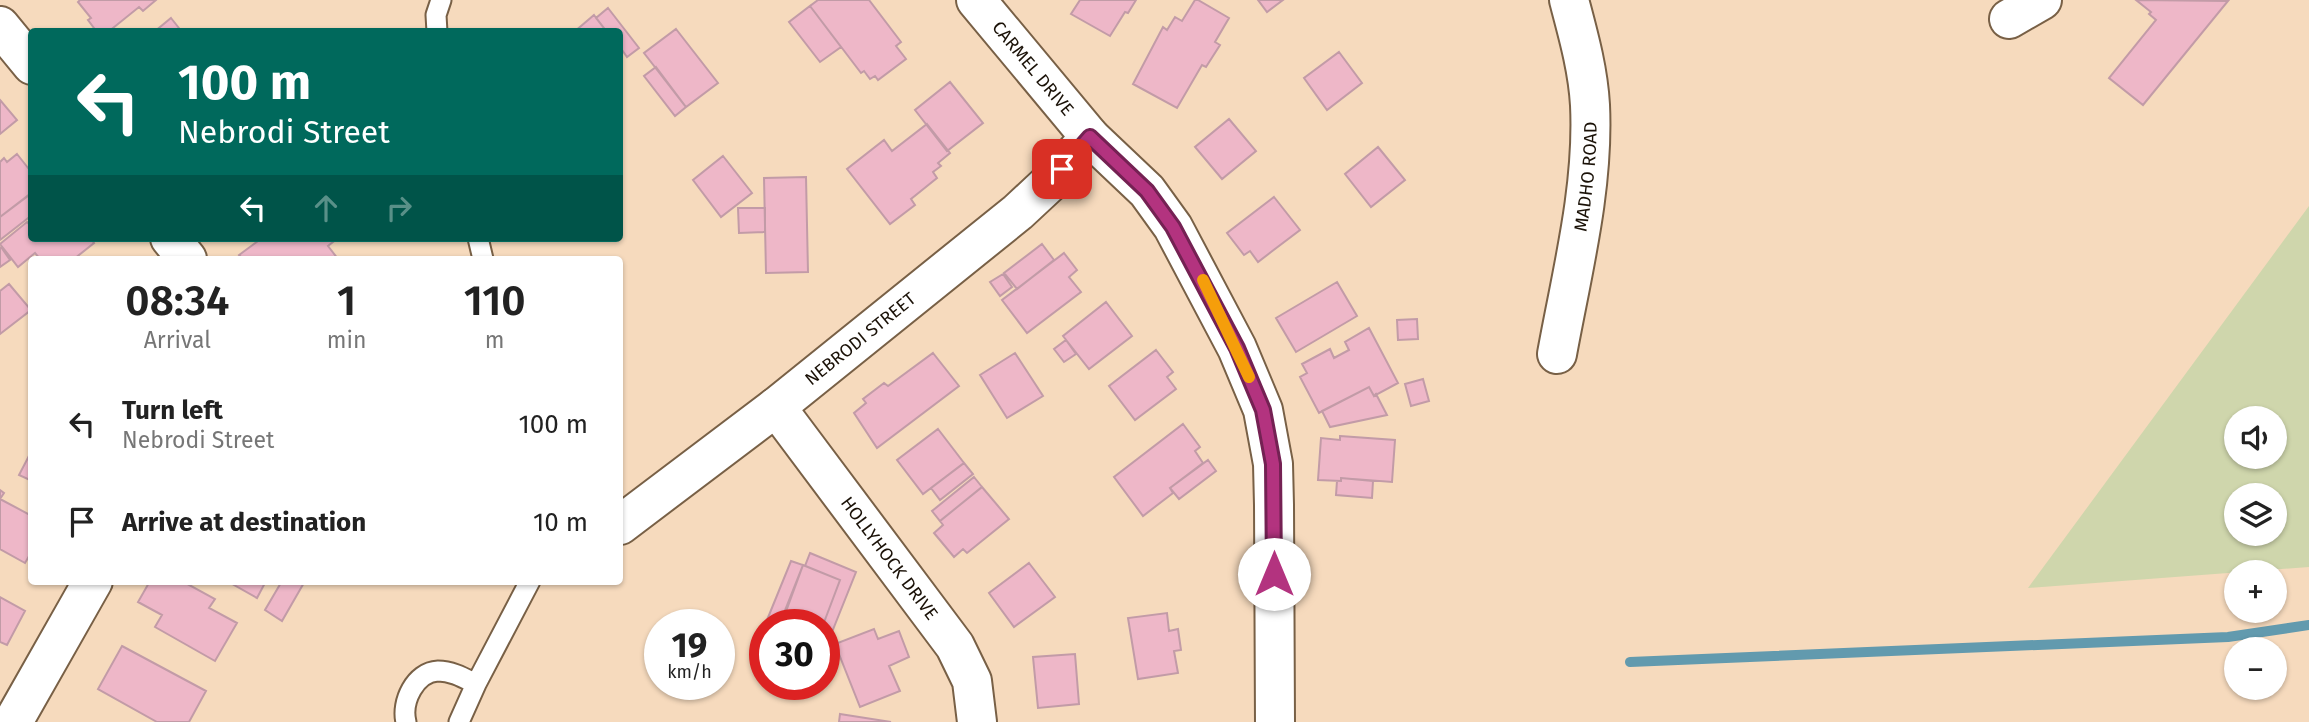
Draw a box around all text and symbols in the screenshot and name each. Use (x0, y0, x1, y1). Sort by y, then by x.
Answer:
street label: CARMEL DRIVE (987, 17, 1079, 120)
text: 100 m (178, 53, 311, 112)
icon: left (63, 56, 154, 147)
text: Nebrodi Street (178, 113, 390, 151)
street label: MADHO ROAD (1570, 122, 1602, 233)
pin (1032, 139, 1092, 199)
icon: arrive (1043, 150, 1081, 188)
icon: left (234, 189, 272, 227)
icon: ahead (307, 189, 345, 227)
icon: right (380, 189, 418, 227)
text: 08:34 (125, 276, 229, 326)
text: 1 (337, 276, 356, 326)
text: 110 (464, 276, 526, 326)
street label: NEBRODI STREET (801, 287, 921, 390)
text: Arrival (144, 326, 211, 354)
text: min (327, 326, 366, 354)
text: m (485, 326, 505, 354)
text: Turn left (122, 395, 223, 426)
icon: left (63, 405, 101, 443)
map controls (2224, 406, 2287, 700)
button: sound (2224, 406, 2287, 469)
text: 100 m (519, 409, 588, 440)
text: Nebrodi Street (122, 426, 274, 454)
button: layers (2224, 483, 2287, 546)
street label: HOLLYHOCK DRIVE (836, 492, 943, 624)
icon: arrive (63, 503, 101, 541)
text: Arrive at destination (122, 507, 366, 538)
text: 10 m (533, 507, 588, 538)
position arrow (1237, 537, 1311, 611)
button: + (2224, 560, 2287, 623)
speed limit sign: 30 (749, 609, 840, 700)
text: 19 (672, 624, 707, 666)
button: − (2224, 637, 2287, 700)
text: km/h (667, 661, 712, 683)

